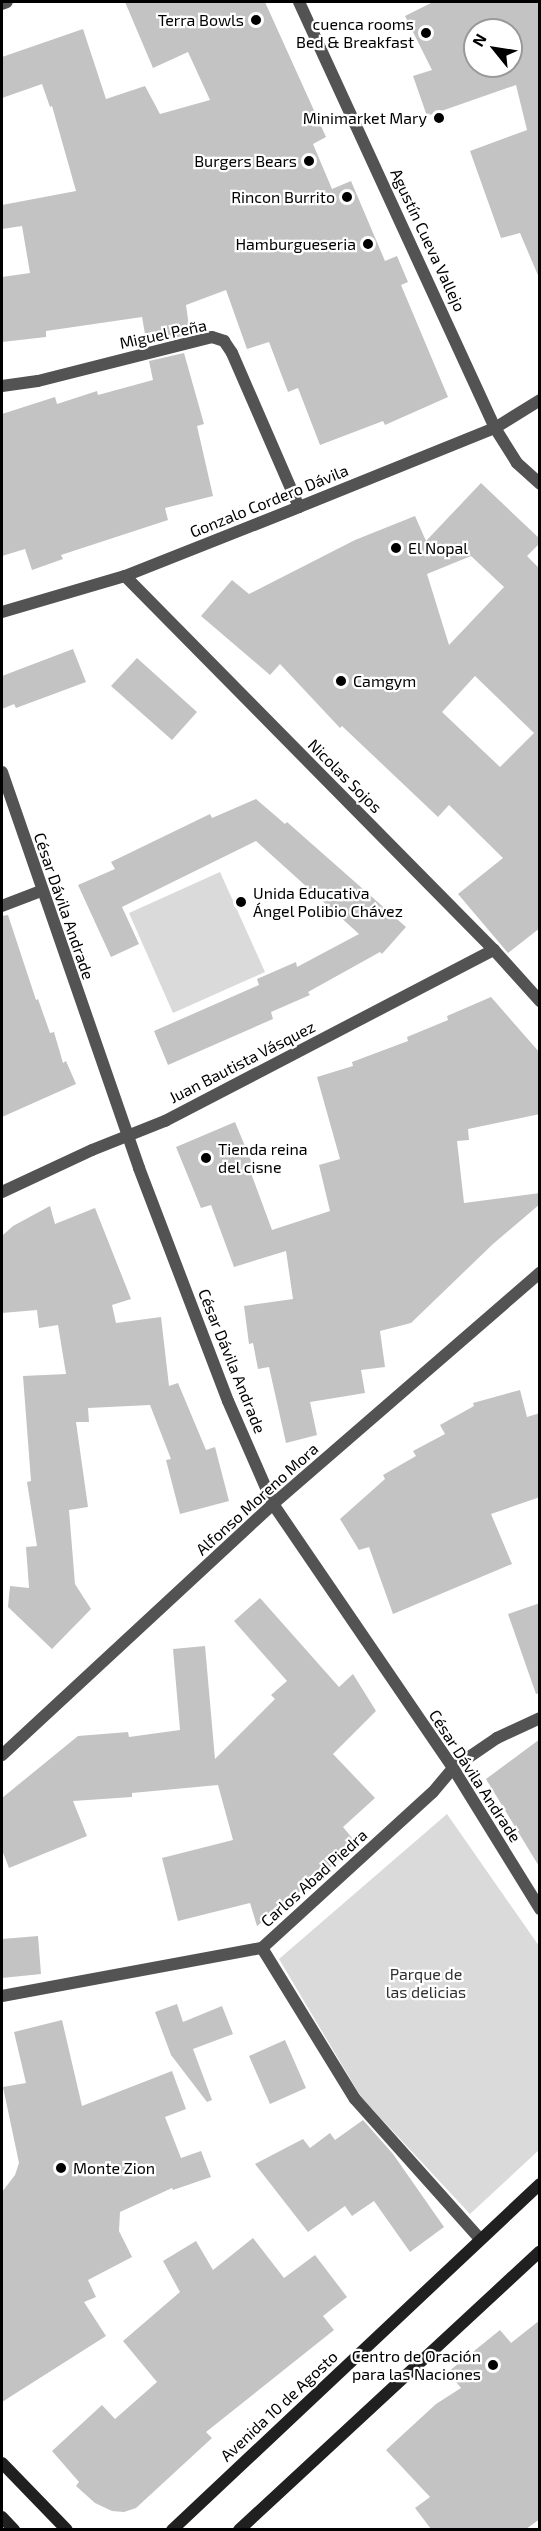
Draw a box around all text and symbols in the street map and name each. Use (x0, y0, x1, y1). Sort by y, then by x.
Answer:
place label: Terra Bowls (158, 10, 244, 30)
marker: Terra Bowls (249, 13, 263, 27)
place label: cuenca rooms Bed & Breakfast (296, 14, 414, 52)
north arrow (463, 18, 523, 78)
marker: cuenca rooms Bed & Breakfast (419, 26, 433, 40)
text: N (468, 30, 490, 50)
place label: Minimarket Mary (303, 108, 427, 128)
marker: Minimarket Mary (432, 111, 446, 125)
place label: Burgers Bears (194, 151, 297, 171)
marker: Burgers Bears (302, 154, 316, 168)
street label: Agustín Cueva Vallejo (386, 165, 470, 315)
place label: Rincon Burrito (231, 187, 335, 207)
marker: Rincon Burrito (340, 190, 354, 204)
place label: Hamburgueseria (235, 234, 356, 254)
marker: Hamburgueseria (361, 237, 375, 251)
street label: Miguel Peña (117, 315, 209, 353)
street label: Gonzalo Cordero Dávila (187, 460, 351, 542)
place label: El Nopal (408, 538, 468, 558)
marker: El Nopal (389, 541, 403, 555)
place label: Camgym (353, 671, 416, 691)
marker: Camgym (334, 674, 348, 688)
street label: Nicolas Sojos (304, 735, 386, 817)
street label: César Dávila Andrade (30, 830, 98, 982)
place label: Unida Educativa Ángel Polibio Chávez (253, 883, 403, 921)
marker: Unida Educativa Ángel Polibio Chávez (234, 895, 248, 909)
street label: Juan Bautista Vásquez (166, 1017, 318, 1107)
place label: Tienda reina del cisne (218, 1139, 308, 1177)
marker: Tienda reina del cisne (199, 1151, 213, 1165)
street label: César Dávila Andrade (194, 1286, 270, 1436)
street label: Alfonso Moreno Mora (192, 1439, 322, 1559)
street label: César Dávila Andrade (425, 1706, 525, 1846)
street label: Carlos Abad Piedra (257, 1825, 371, 1931)
park label: Parque de las delicias (386, 1964, 466, 2002)
place label: Monte Zion (73, 2158, 155, 2178)
marker: Monte Zion (54, 2161, 68, 2175)
place label: Centro de Oración para las Naciones (352, 2346, 481, 2384)
street label: Avenida 10 de Agosto (216, 2347, 342, 2465)
marker: Centro de Oración para las Naciones (486, 2358, 500, 2372)

